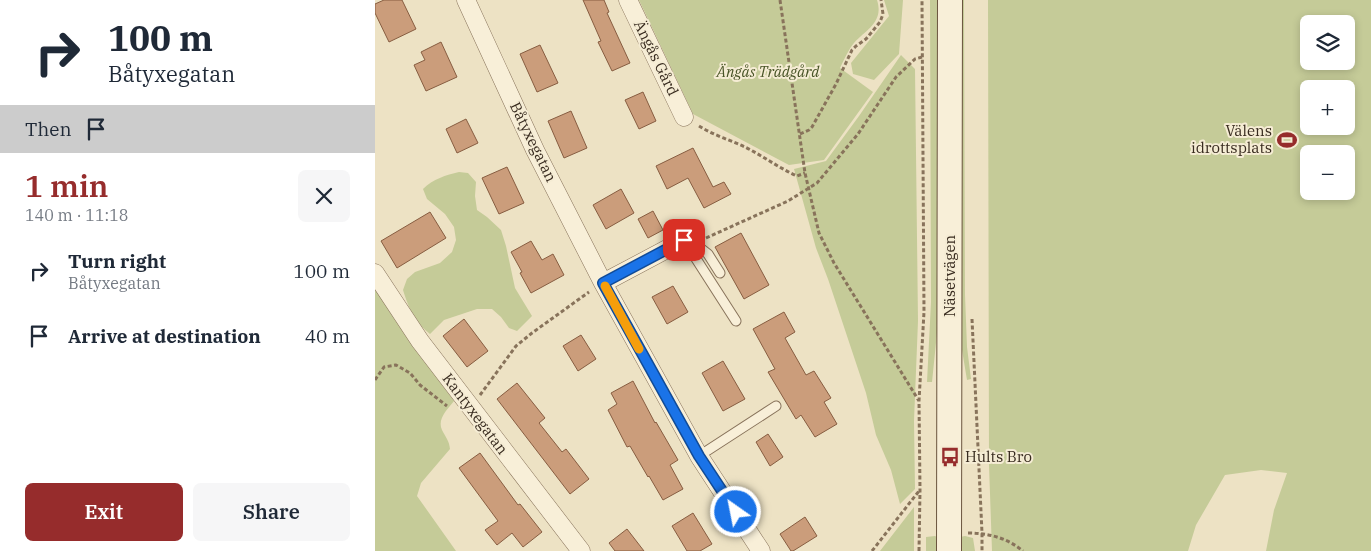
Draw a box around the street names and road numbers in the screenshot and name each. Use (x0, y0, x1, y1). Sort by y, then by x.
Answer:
street label: Ängås Gård (630, 17, 683, 99)
street label: Båtyxegatan (506, 99, 561, 185)
street label: Näsetvägen (940, 235, 959, 317)
street label: Kantyxegatan (439, 369, 512, 458)

